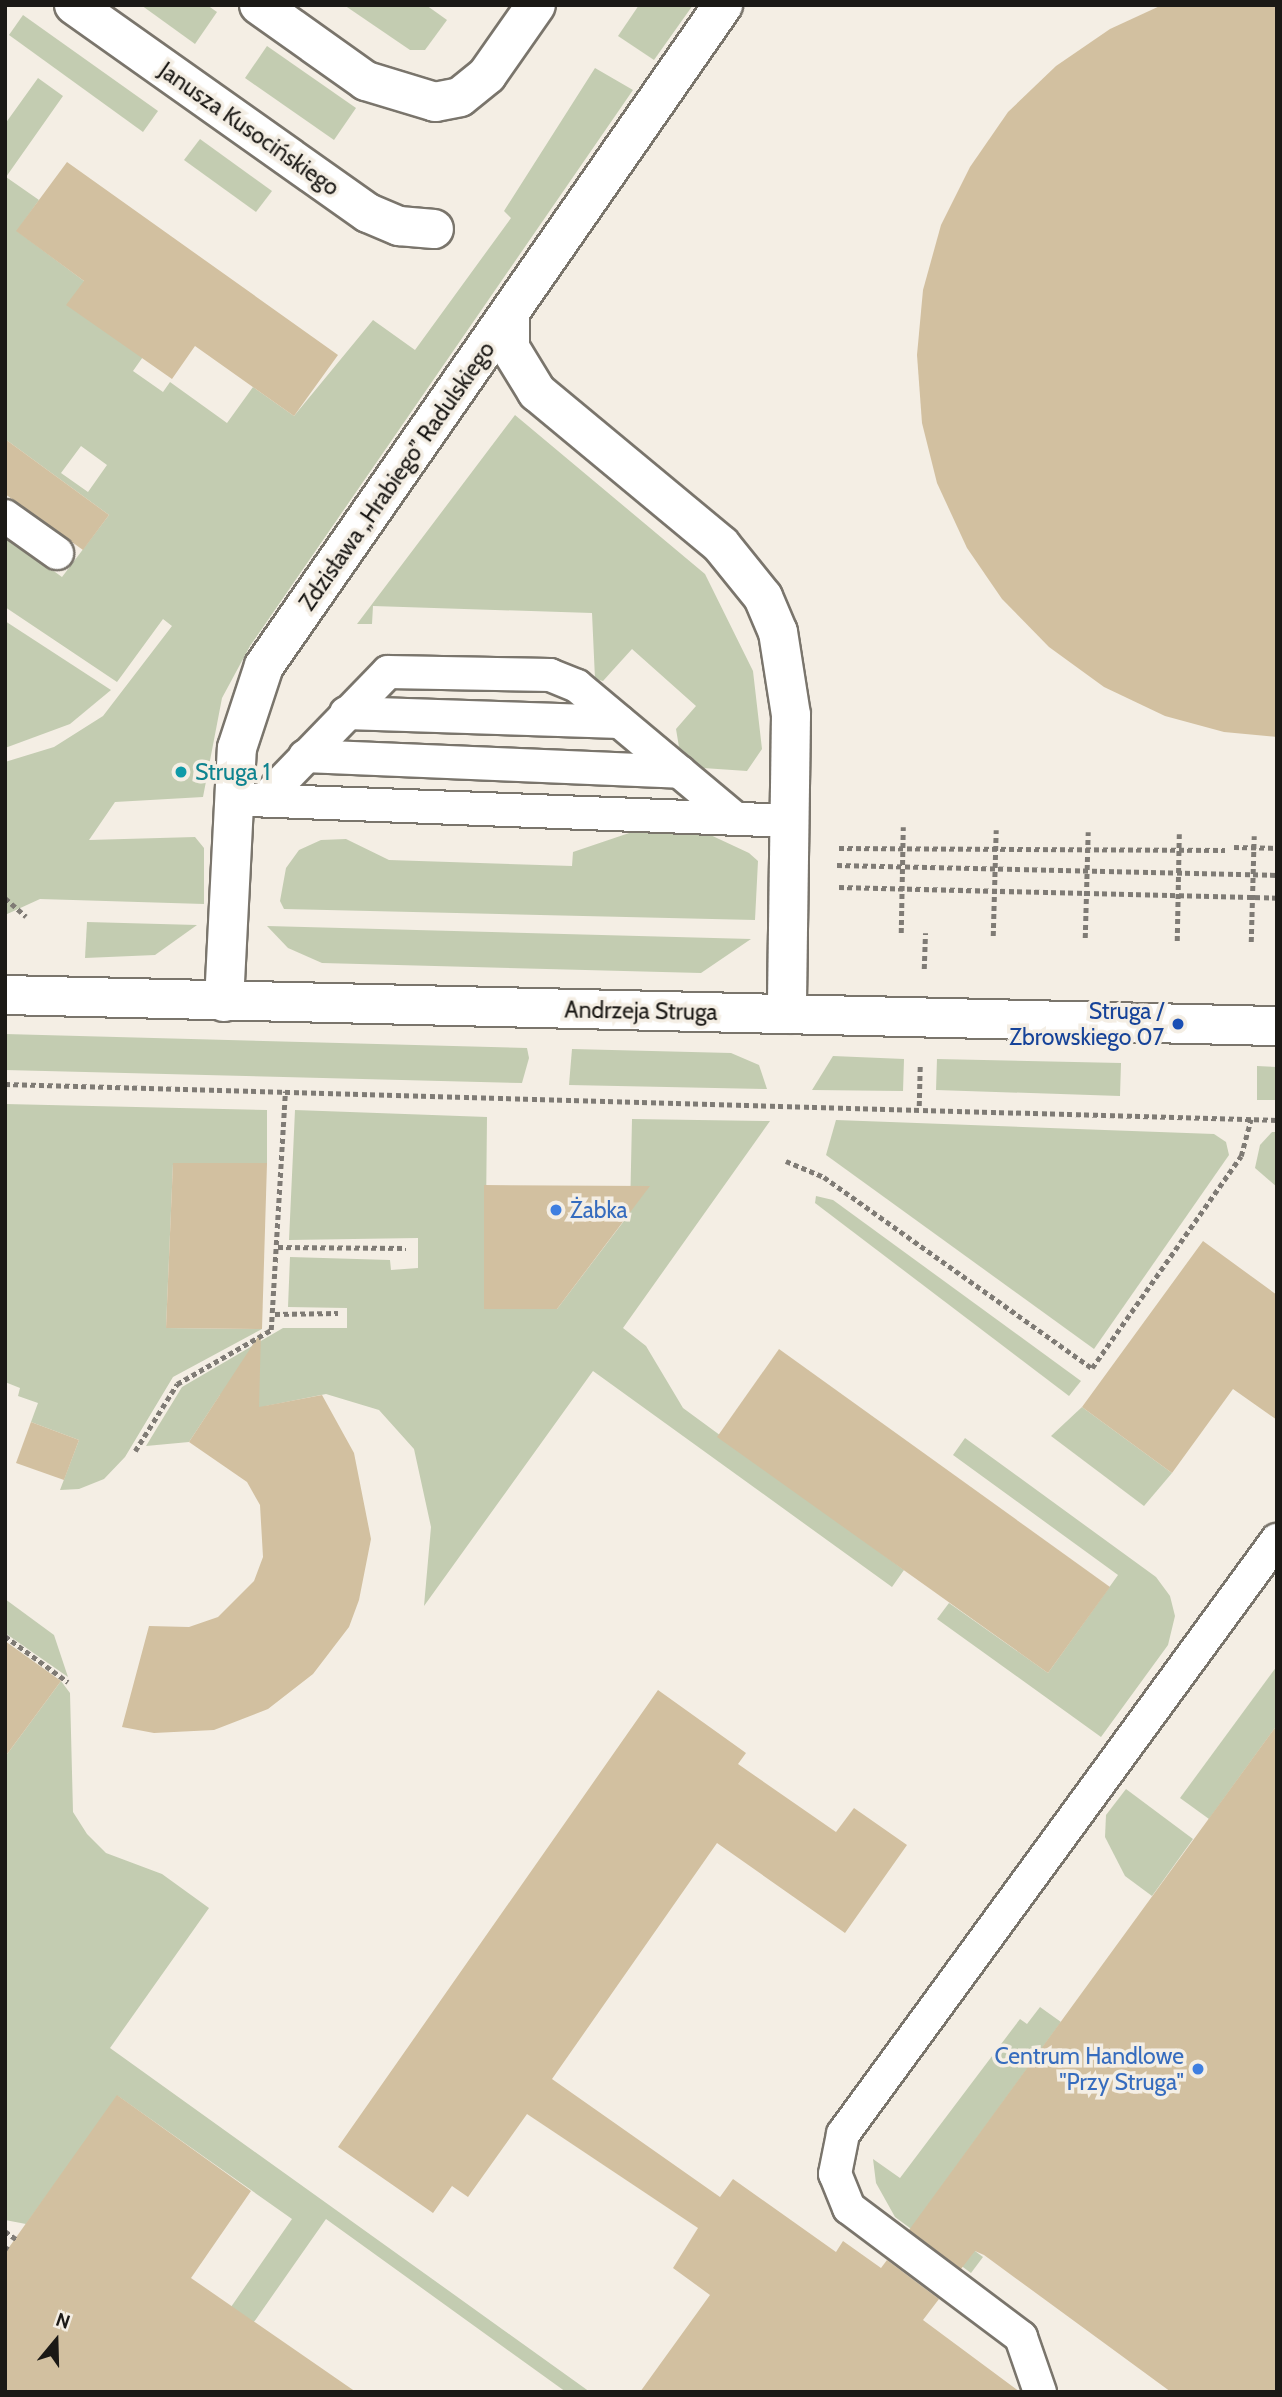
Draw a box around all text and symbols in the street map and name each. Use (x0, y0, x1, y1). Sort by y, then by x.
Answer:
street label: Janusza Kusocińskiego (154, 56, 344, 202)
street label: Zdzisława „Hrabiego” Radulskiego (293, 336, 501, 616)
place label: Struga 1 (195, 758, 270, 786)
marker: Struga 1 (173, 764, 189, 780)
street label: Andrzeja Struga (564, 996, 718, 1026)
place label: Struga / Zbrowskiego 07 (1009, 997, 1164, 1051)
marker: Struga / Zbrowskiego 07 (1170, 1016, 1186, 1032)
place label: Żabka (570, 1196, 628, 1224)
marker: Żabka (548, 1202, 564, 1218)
place label: Centrum Handlowe "Przy Struga" (994, 2042, 1184, 2096)
marker: Centrum Handlowe "Przy Struga" (1190, 2061, 1206, 2077)
north arrow (21, 2306, 91, 2376)
text: N (53, 2308, 73, 2334)

